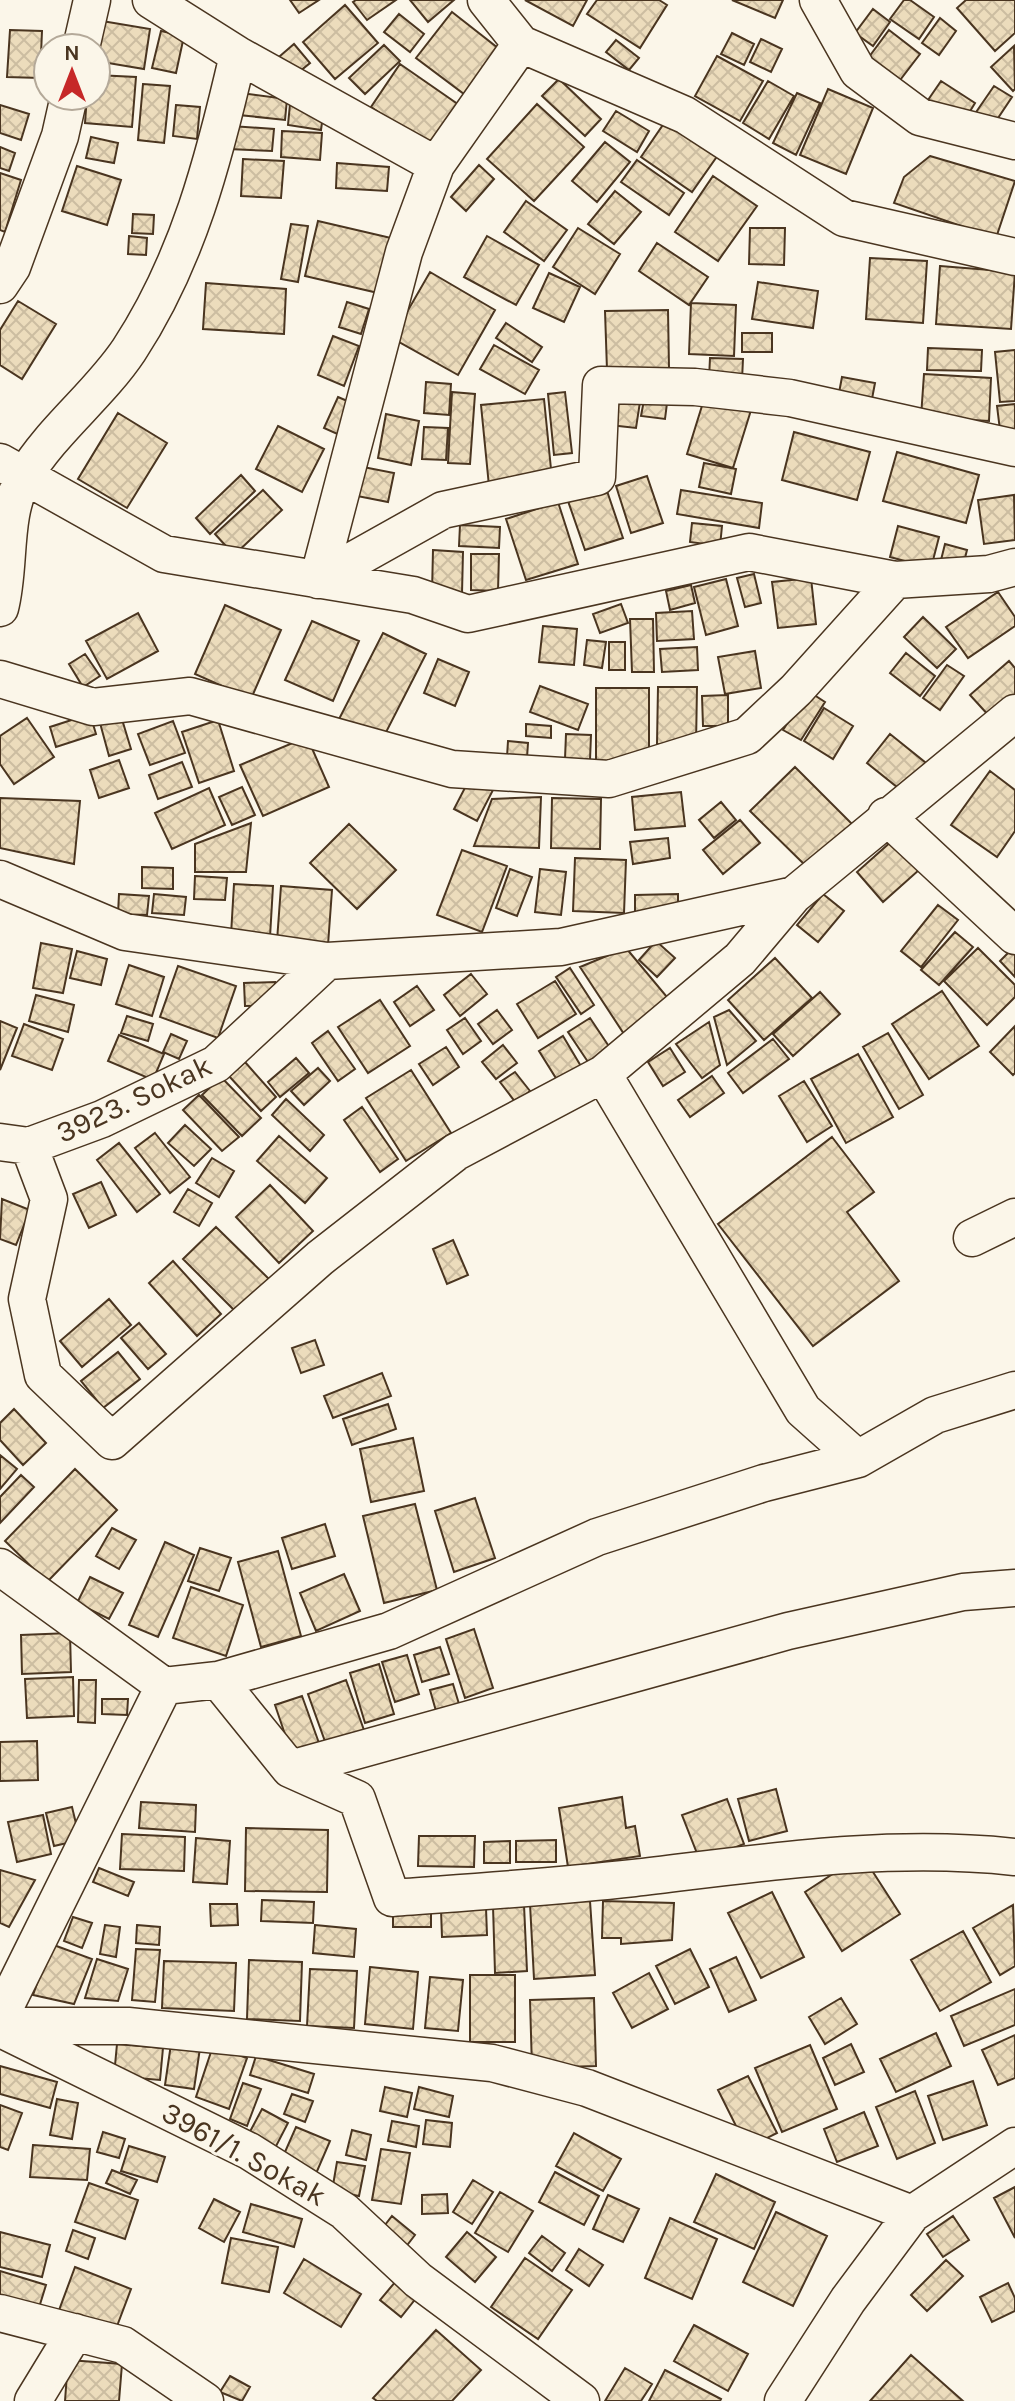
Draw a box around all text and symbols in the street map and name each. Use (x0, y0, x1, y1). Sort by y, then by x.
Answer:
north arrow (32, 32, 112, 112)
text: N (64, 40, 80, 66)
street label: 3923. Sokak (50, 1047, 218, 1151)
street label: 3961/1. Sokak (156, 2094, 332, 2214)

